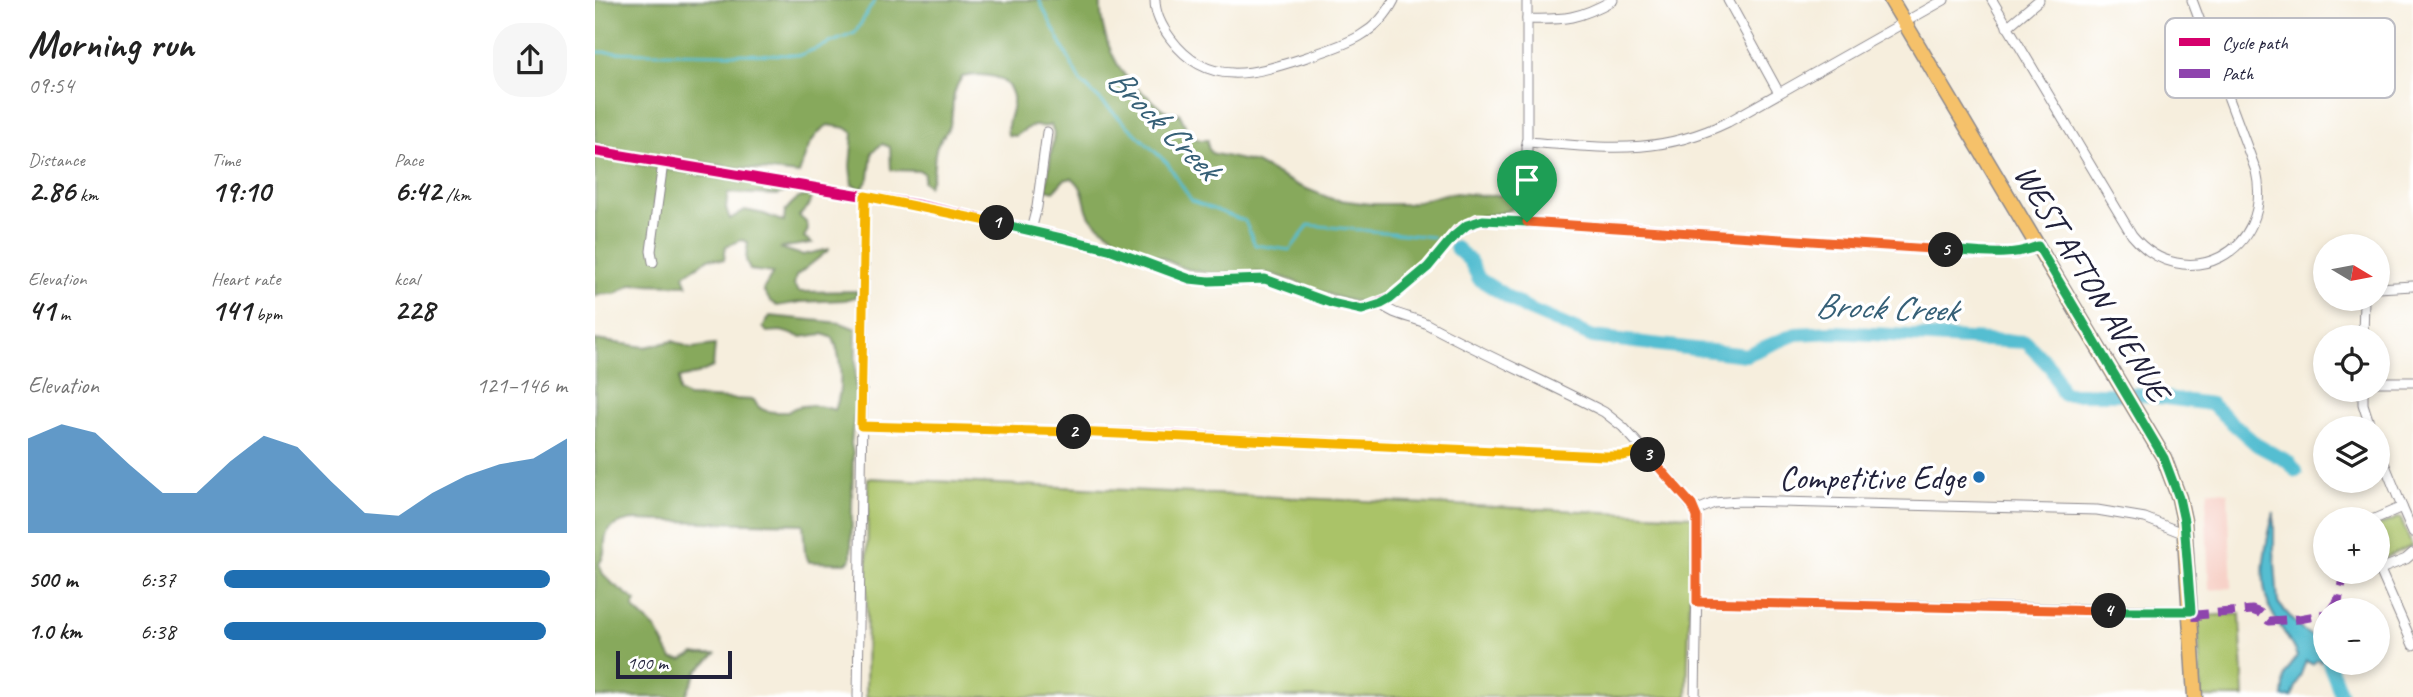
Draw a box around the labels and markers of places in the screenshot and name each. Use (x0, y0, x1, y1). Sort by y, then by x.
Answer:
pin (1497, 150, 1557, 222)
pin: 1 (979, 206, 1015, 241)
pin: 5 (1929, 232, 1963, 268)
pin: 2 (1057, 414, 1091, 450)
pin: 3 (1631, 438, 1665, 472)
place label: Competitive Edge (1779, 457, 1967, 499)
marker: Competitive Edge (1971, 469, 1987, 485)
pin: 4 (2091, 594, 2127, 628)

